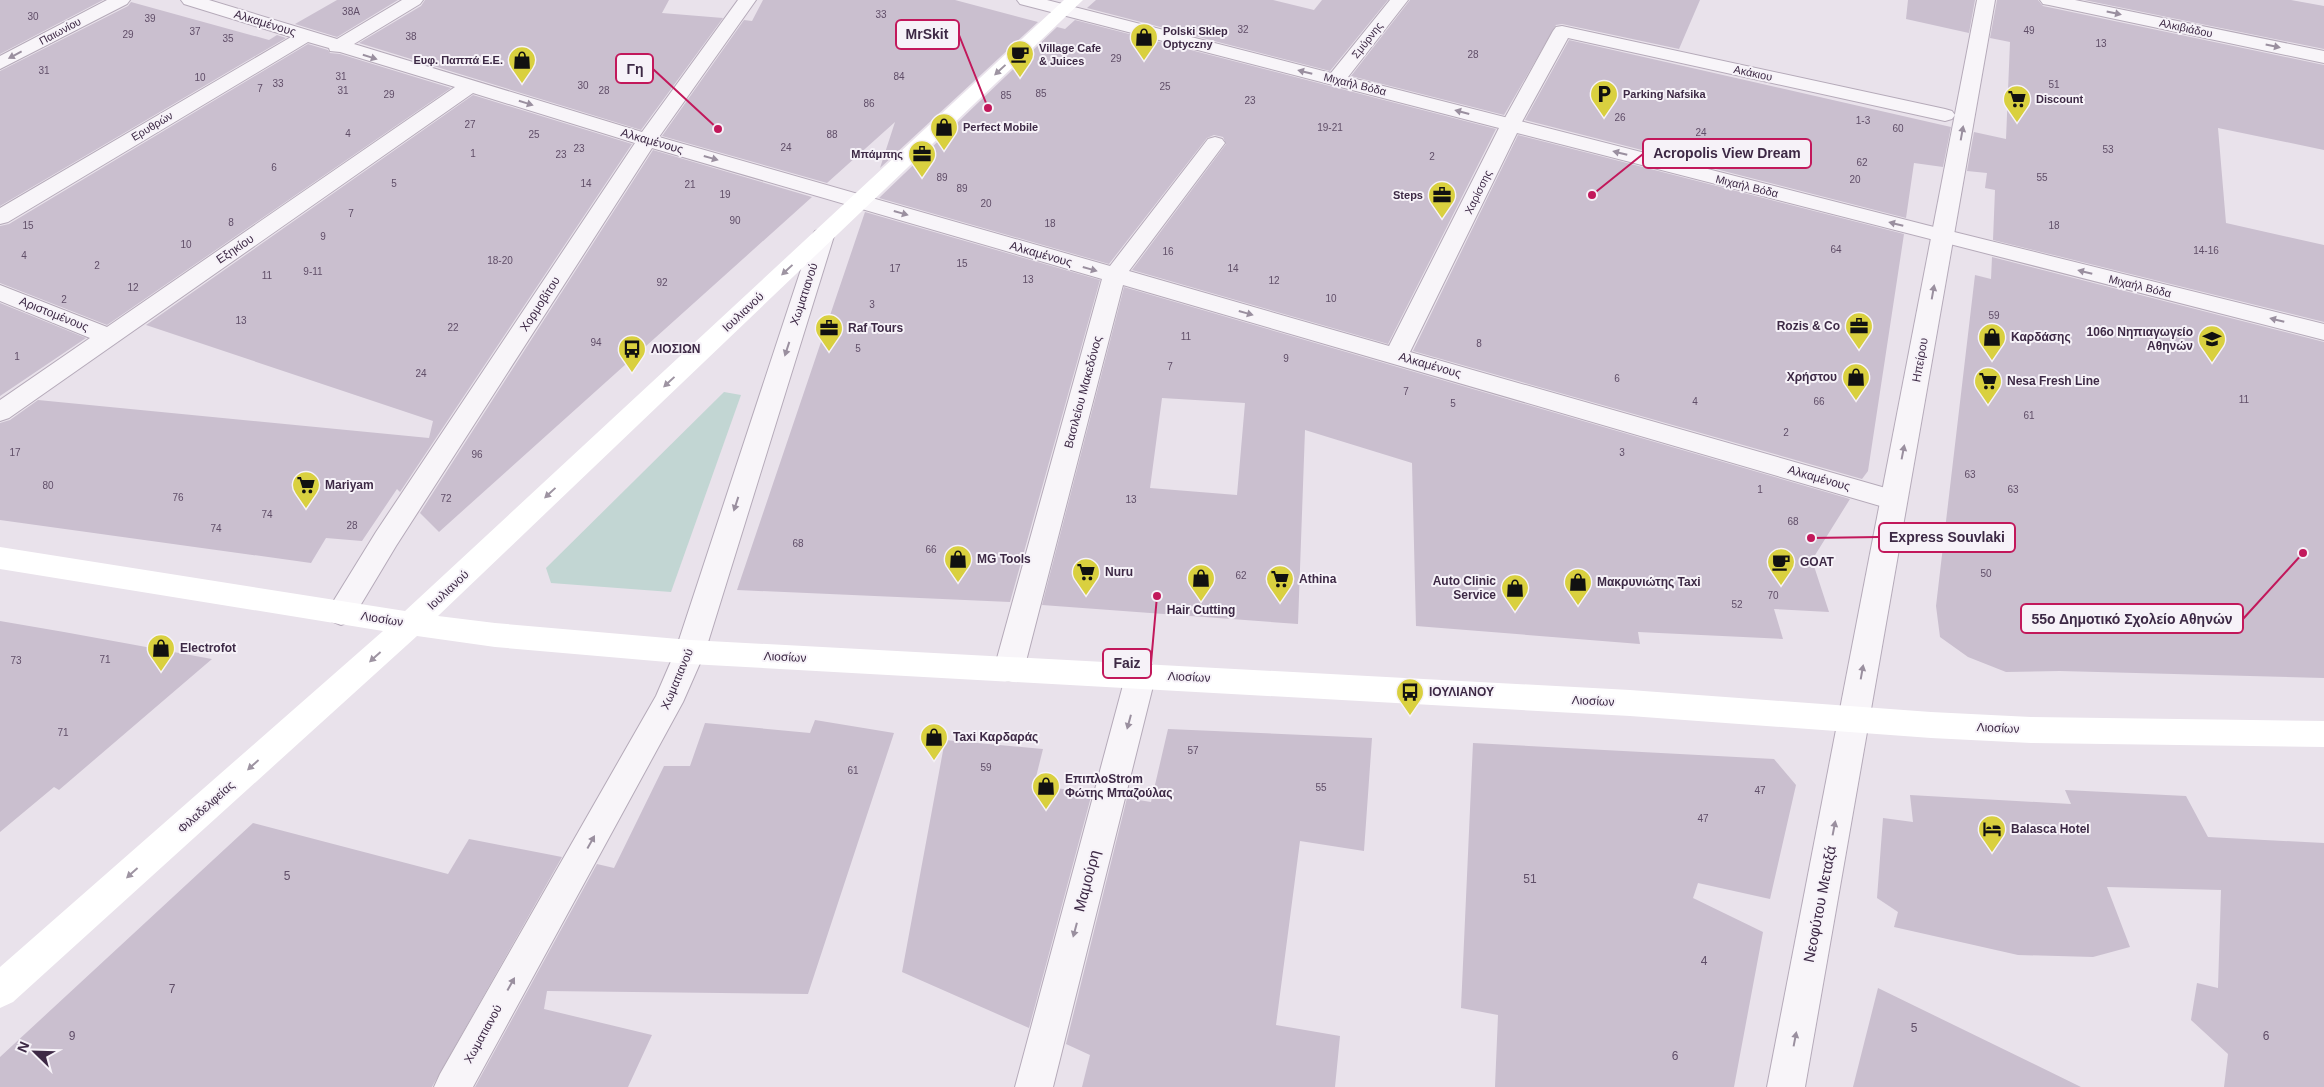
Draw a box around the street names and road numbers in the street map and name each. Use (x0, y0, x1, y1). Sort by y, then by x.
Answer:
street label: Αλκαμένους (232, 7, 298, 39)
street label: Παιωνίου (37, 15, 83, 47)
street label: Αλκιβιάδου (2158, 16, 2214, 40)
street label: Σμύρνης (1349, 20, 1385, 60)
street label: Ακάκιου (1733, 63, 1773, 83)
street label: Μιχαήλ Βόδα (1322, 70, 1388, 98)
street label: Ερυθρών (129, 109, 175, 143)
street label: Αλκαμένους (619, 125, 685, 157)
street label: Χαρίσσης (1462, 168, 1494, 216)
street label: Μιχαήλ Βόδα (1714, 172, 1780, 200)
street label: Εξηκίου (214, 231, 256, 267)
street label: Αλκαμένους (1008, 238, 1074, 270)
street label: Χωματιανού (787, 261, 821, 327)
street label: Μιχαήλ Βόδα (2107, 272, 2173, 300)
street label: Χορμοβίτου (517, 274, 563, 334)
street label: Ιουλιανού (719, 289, 767, 335)
street label: Αριστομένους (17, 294, 91, 334)
street label: Βασιλείου Μακεδόνος (1061, 334, 1105, 450)
street label: Ηπείρου (1909, 337, 1931, 383)
street label: Αλκαμένους (1397, 349, 1463, 381)
street label: Αλκαμένους (1786, 462, 1852, 494)
street label: Ιουλιανού (424, 567, 472, 613)
street label: Λιοσίων (360, 609, 404, 629)
street label: Χωματιανού (658, 646, 696, 712)
street label: Λιοσίων (763, 649, 807, 665)
street label: Λιοσίων (1167, 669, 1211, 685)
street label: Λιοσίων (1571, 693, 1615, 709)
street label: Λιοσίων (1976, 720, 2020, 736)
street label: Φιλαδελφείας (175, 778, 237, 836)
street label: Νεοφύτου Μεταξά (1800, 844, 1839, 964)
street label: Μαμούρη (1070, 848, 1103, 914)
street label: Χωματιανού (461, 1002, 505, 1066)

